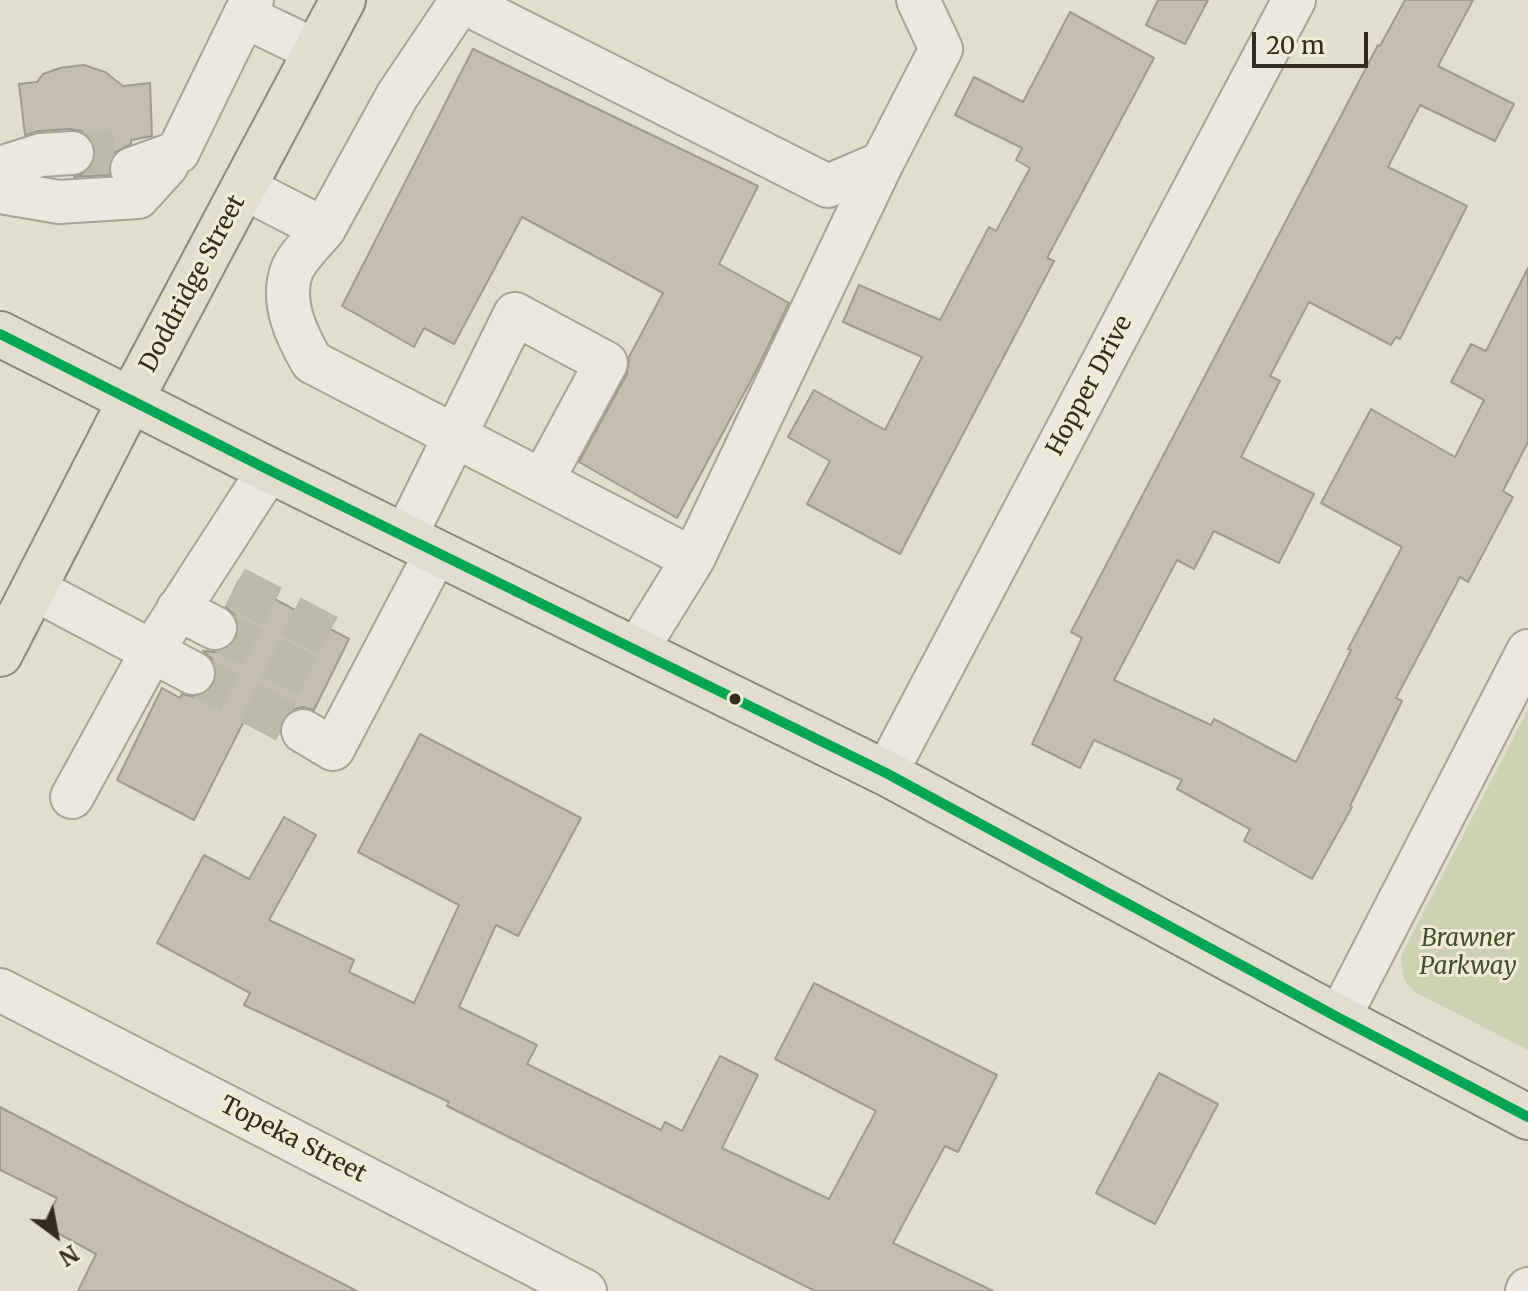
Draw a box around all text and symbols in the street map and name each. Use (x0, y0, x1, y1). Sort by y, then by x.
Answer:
scale bar (1256, 16, 1372, 66)
text: 20 m (1266, 30, 1325, 61)
street label: Doddridge Street (134, 191, 252, 377)
street label: Hopper Drive (1041, 311, 1139, 461)
unlabelled marker (727, 691, 743, 707)
park label: Brawner Parkway (1419, 925, 1517, 981)
street label: Topeka Street (215, 1091, 371, 1189)
north arrow (16, 1195, 96, 1275)
text: N (54, 1239, 84, 1272)

